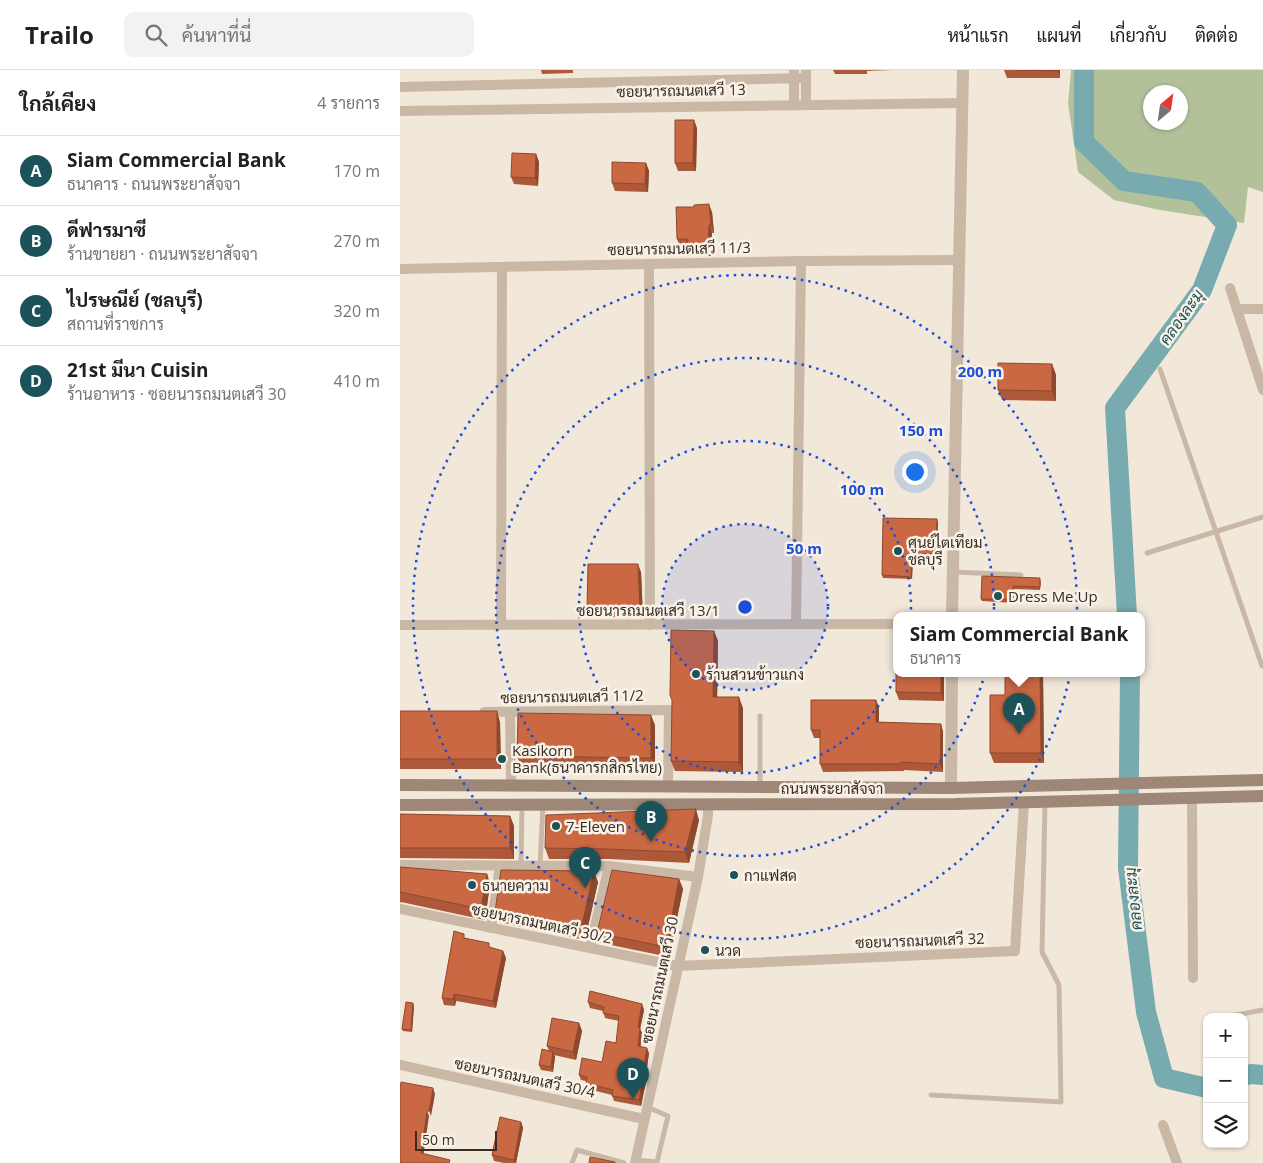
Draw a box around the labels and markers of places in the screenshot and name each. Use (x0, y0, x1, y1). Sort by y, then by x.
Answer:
place label: ศูนย์ไตเทียม ชลบุรี (908, 532, 982, 571)
marker: ศูนย์ไตเทียม ชลบุรี (892, 545, 904, 557)
place label: Dress Me Up (1008, 586, 1098, 606)
marker: Dress Me Up (992, 590, 1004, 602)
centre of rings (736, 598, 754, 616)
place label: ร้านสวนข้าวแกง (706, 664, 804, 684)
marker: ร้านสวนข้าวแกง (690, 668, 702, 680)
pin: A (1003, 693, 1035, 734)
place label: Kasikorn Bank(ธนาคารกสิกรไทย) (512, 740, 662, 777)
marker: Kasikorn Bank(ธนาคารกสิกรไทย) (496, 753, 508, 765)
pin: B (635, 801, 667, 842)
place label: 7-Eleven (566, 816, 625, 836)
marker: 7-Eleven (550, 820, 562, 832)
pin: C (569, 847, 601, 888)
place label: กาแฟสด (744, 865, 797, 885)
marker: กาแฟสด (728, 869, 740, 881)
place label: ธนายความ (482, 875, 549, 895)
marker: ธนายความ (466, 879, 478, 891)
place label: นวด (715, 940, 741, 960)
marker: นวด (699, 944, 711, 956)
pin: D (617, 1058, 649, 1099)

